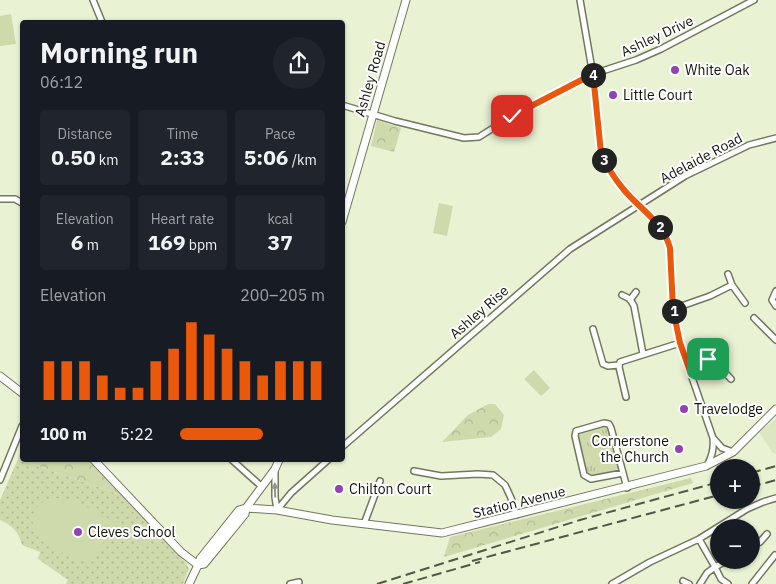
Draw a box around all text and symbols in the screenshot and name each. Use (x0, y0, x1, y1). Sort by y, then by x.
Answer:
street label: Ashley Drive (618, 11, 696, 61)
text: Morning run (40, 34, 198, 71)
button: share (273, 37, 325, 89)
street label: Ashley Road (351, 39, 389, 119)
place label: White Oak (685, 61, 750, 79)
pin: 4 (580, 62, 606, 88)
marker: White Oak (669, 64, 681, 76)
text: 4 (589, 66, 598, 84)
text: 06:12 (40, 72, 83, 92)
place label: Little Court (623, 86, 693, 104)
marker: Little Court (607, 89, 619, 101)
pin (491, 95, 533, 137)
icon: check (498, 102, 526, 130)
text: Distance (58, 125, 112, 143)
text: Time (167, 125, 198, 143)
text: Pace (265, 125, 295, 143)
street label: Adelaide Road (657, 129, 745, 187)
text: 0.50 (51, 143, 96, 171)
text: 2:33 (160, 143, 205, 171)
text: 5:06 (244, 143, 288, 171)
pin: 3 (592, 148, 616, 172)
text: km (96, 151, 118, 169)
text: /km (288, 151, 317, 169)
text: 3 (600, 151, 609, 169)
text: Elevation (56, 210, 114, 228)
text: Heart rate (151, 210, 214, 228)
text: kcal (267, 210, 293, 228)
pin: 2 (648, 214, 672, 240)
text: 2 (656, 218, 665, 236)
text: 6 (71, 228, 83, 256)
text: 169 (148, 228, 186, 256)
text: 37 (268, 228, 293, 256)
text: m (83, 236, 99, 254)
text: bpm (186, 236, 217, 254)
street label: Ashley Rise (446, 281, 512, 343)
text: Elevation (40, 285, 106, 305)
text: 200–205 m (240, 285, 325, 305)
pin: 1 (662, 298, 686, 324)
text: 1 (670, 302, 679, 320)
pin (687, 338, 729, 380)
icon: arrive (694, 345, 722, 373)
place label: Travelodge (694, 400, 763, 418)
marker: Travelodge (678, 403, 690, 415)
text: 100 m (40, 424, 87, 444)
text: 5:22 (120, 424, 153, 444)
place label: Cornerstone the Church (591, 432, 669, 466)
marker: Cornerstone the Church (673, 443, 685, 455)
map controls (710, 459, 760, 569)
button: + (710, 459, 760, 509)
place label: Chilton Court (349, 480, 432, 498)
one-way arrow (270, 481, 278, 497)
street label: Station Avenue (471, 482, 567, 522)
marker: Chilton Court (333, 483, 345, 495)
button: − (710, 519, 760, 569)
place label: Cleves School (88, 523, 175, 541)
marker: Cleves School (72, 526, 84, 538)

